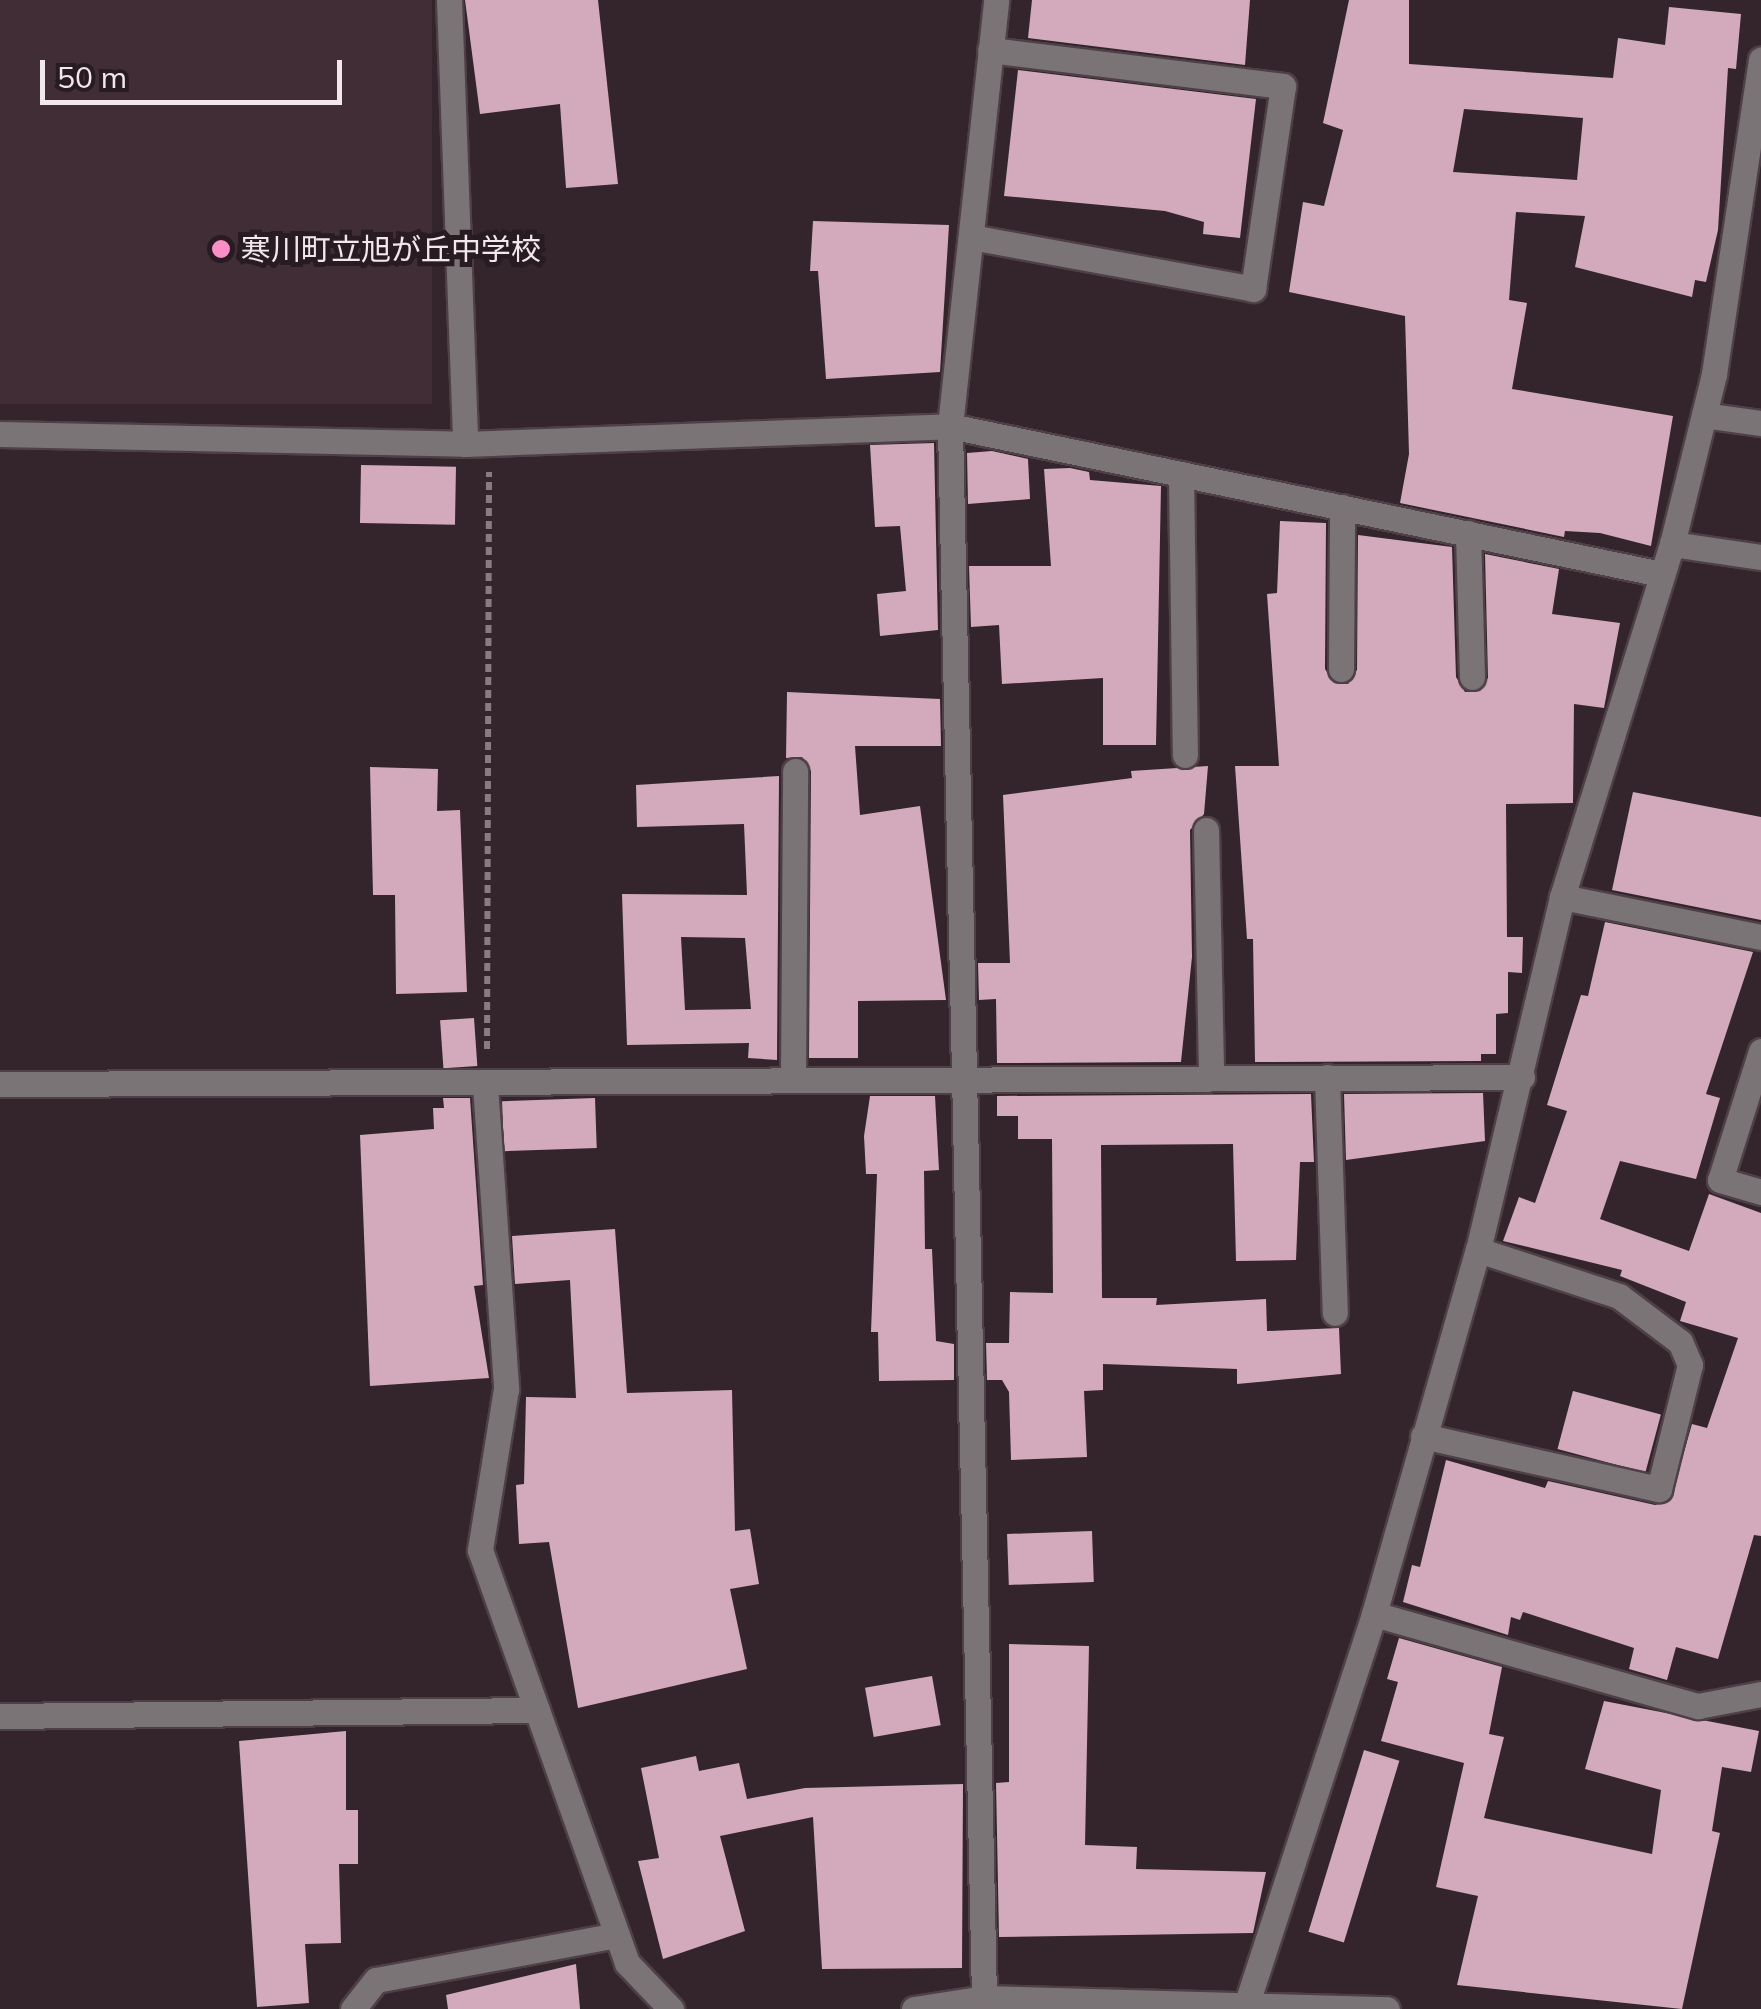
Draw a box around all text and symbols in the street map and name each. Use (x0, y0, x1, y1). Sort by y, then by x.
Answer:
scale bar (45, 40, 348, 102)
text: 50 m (57, 58, 127, 96)
place label: 寒川町立旭が丘中学校 (241, 231, 541, 267)
marker: 寒川町立旭が丘中学校 (210, 238, 232, 260)

